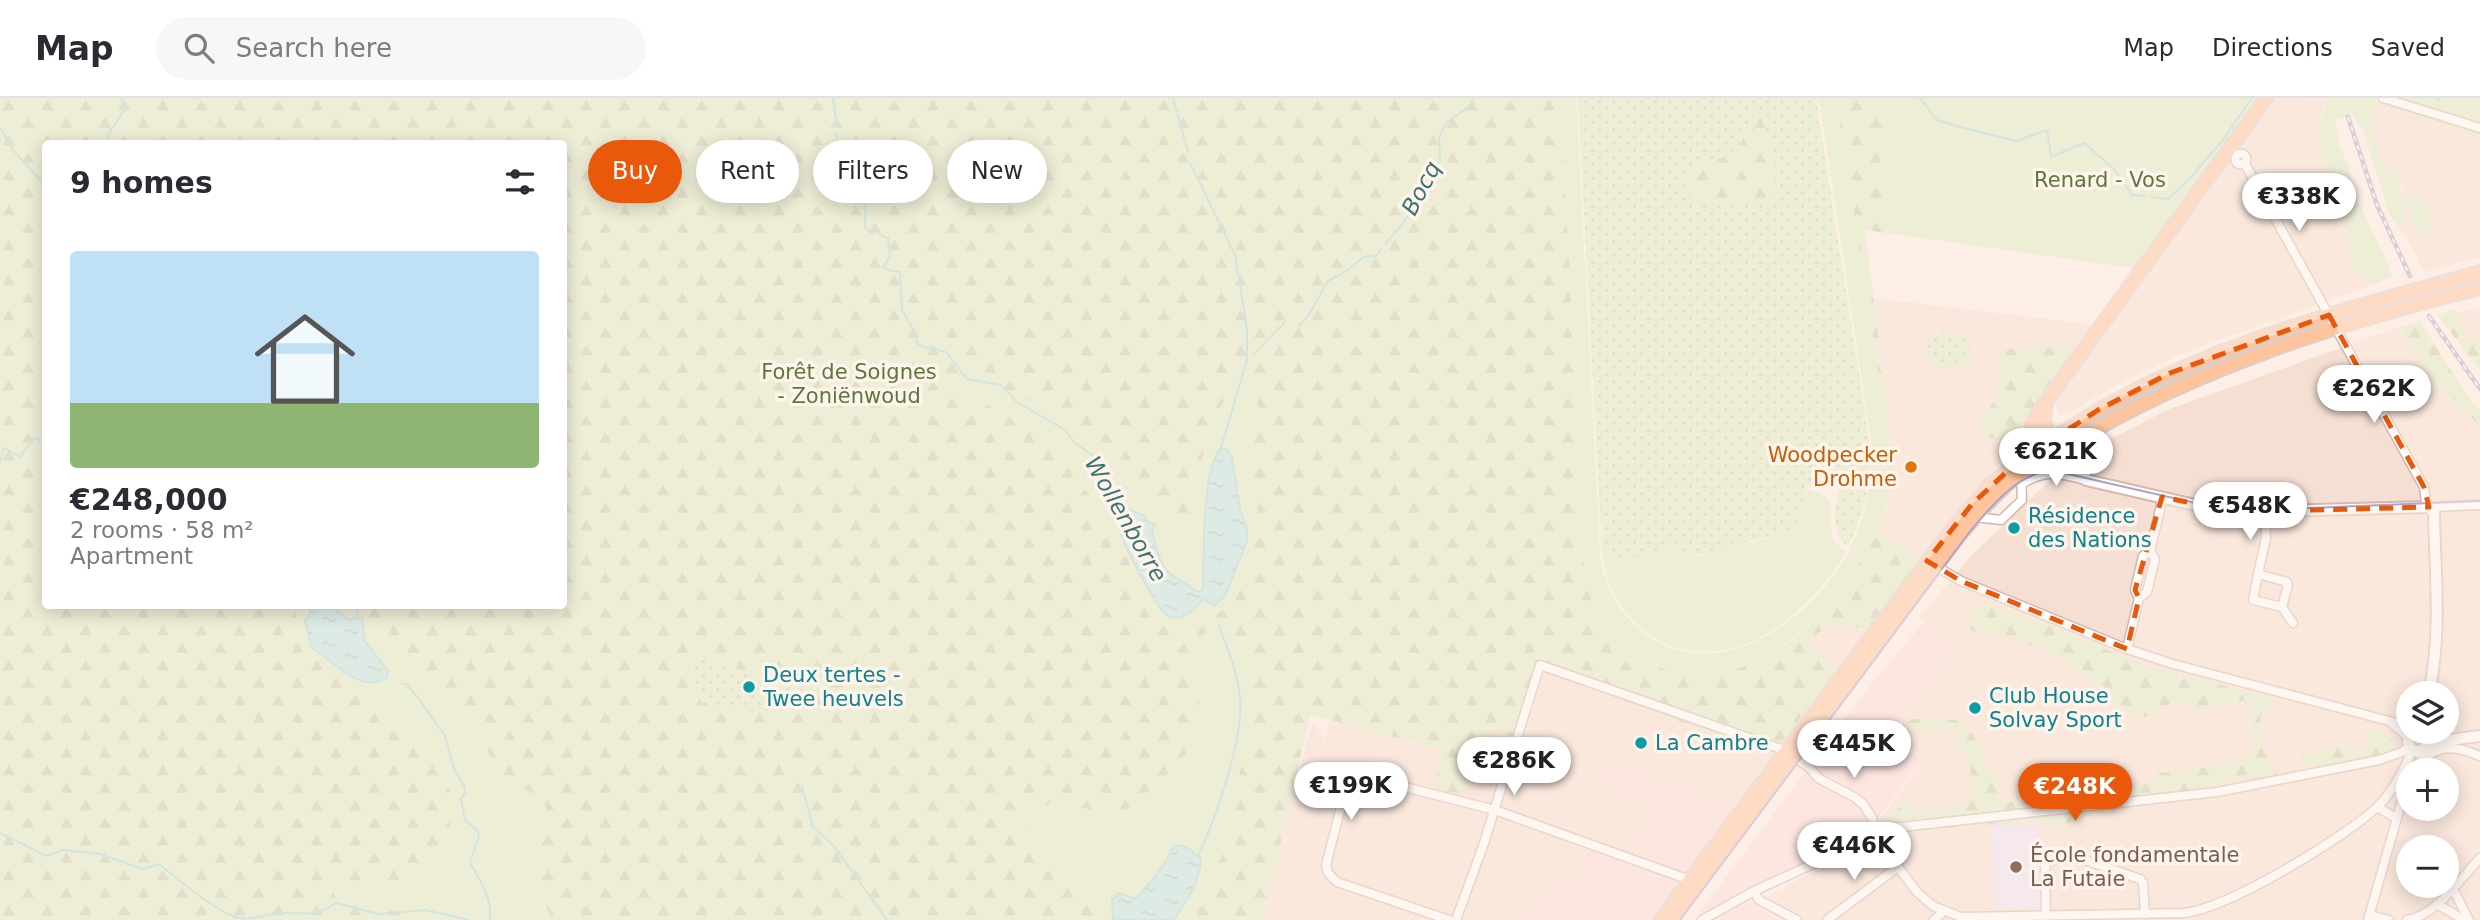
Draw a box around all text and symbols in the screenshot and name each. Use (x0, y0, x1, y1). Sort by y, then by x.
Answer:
search box (156, 17, 646, 80)
text: Map (35, 29, 114, 68)
icon: search (180, 29, 218, 67)
text: Search here (236, 33, 392, 63)
text: Map (2123, 34, 2174, 62)
text: Directions (2212, 34, 2333, 62)
text: Saved (2371, 34, 2445, 62)
chip: Buy (588, 140, 682, 203)
chip: Rent (696, 140, 799, 203)
chip: Filters (813, 140, 933, 203)
chip: New (947, 140, 1047, 203)
water label: Bocq (1396, 157, 1446, 219)
icon: filters (501, 163, 539, 201)
text: 9 homes (70, 165, 213, 200)
park label: Renard - Vos (2034, 168, 2166, 192)
pin: €338K (2250, 174, 2348, 233)
text: €338K (2258, 183, 2340, 209)
icon: home (242, 296, 368, 422)
park label: Forêt de Soignes - Zoniënwoud (761, 360, 937, 408)
pin: €262K (2325, 366, 2423, 425)
text: €262K (2333, 375, 2415, 401)
pin: €621K (2007, 428, 2105, 488)
text: €621K (2015, 438, 2097, 464)
place label: Woodpecker Drohme (1768, 443, 1897, 491)
water label: Wollenborre (1080, 452, 1172, 586)
marker: Woodpecker Drohme (1903, 459, 1919, 475)
text: €248,000 (70, 482, 228, 517)
pin: €548K (2201, 482, 2299, 542)
text: €548K (2209, 492, 2291, 518)
place label: Résidence des Nations (2028, 504, 2152, 552)
text: 2 rooms · 58 m² (70, 517, 254, 543)
marker: Résidence des Nations (2006, 520, 2022, 536)
text: Apartment (70, 543, 193, 569)
place label: Deux tertes - Twee heuvels (762, 663, 904, 711)
marker: Deux tertes - Twee heuvels (741, 679, 757, 695)
map controls (2396, 681, 2459, 898)
button: layers (2396, 681, 2459, 744)
place label: Club House Solvay Sport (1989, 684, 2122, 732)
marker: Club House Solvay Sport (1967, 700, 1983, 716)
pin: €445K (1805, 720, 1903, 780)
text: €445K (1813, 730, 1895, 756)
place label: La Cambre (1655, 731, 1769, 755)
marker: La Cambre (1633, 735, 1649, 751)
pin: €286K (1465, 738, 1563, 797)
text: €286K (1473, 747, 1555, 773)
button: + (2396, 758, 2459, 821)
pin: €199K (1302, 762, 1400, 822)
pin: €248K (2026, 764, 2124, 823)
text: €199K (1310, 772, 1392, 798)
text: €248K (2034, 773, 2116, 799)
pin: €446K (1805, 822, 1903, 882)
text: €446K (1813, 832, 1895, 858)
button: − (2396, 835, 2459, 898)
place label: École fondamentale La Futaie (2030, 842, 2239, 891)
marker: École fondamentale La Futaie (2008, 859, 2024, 875)

